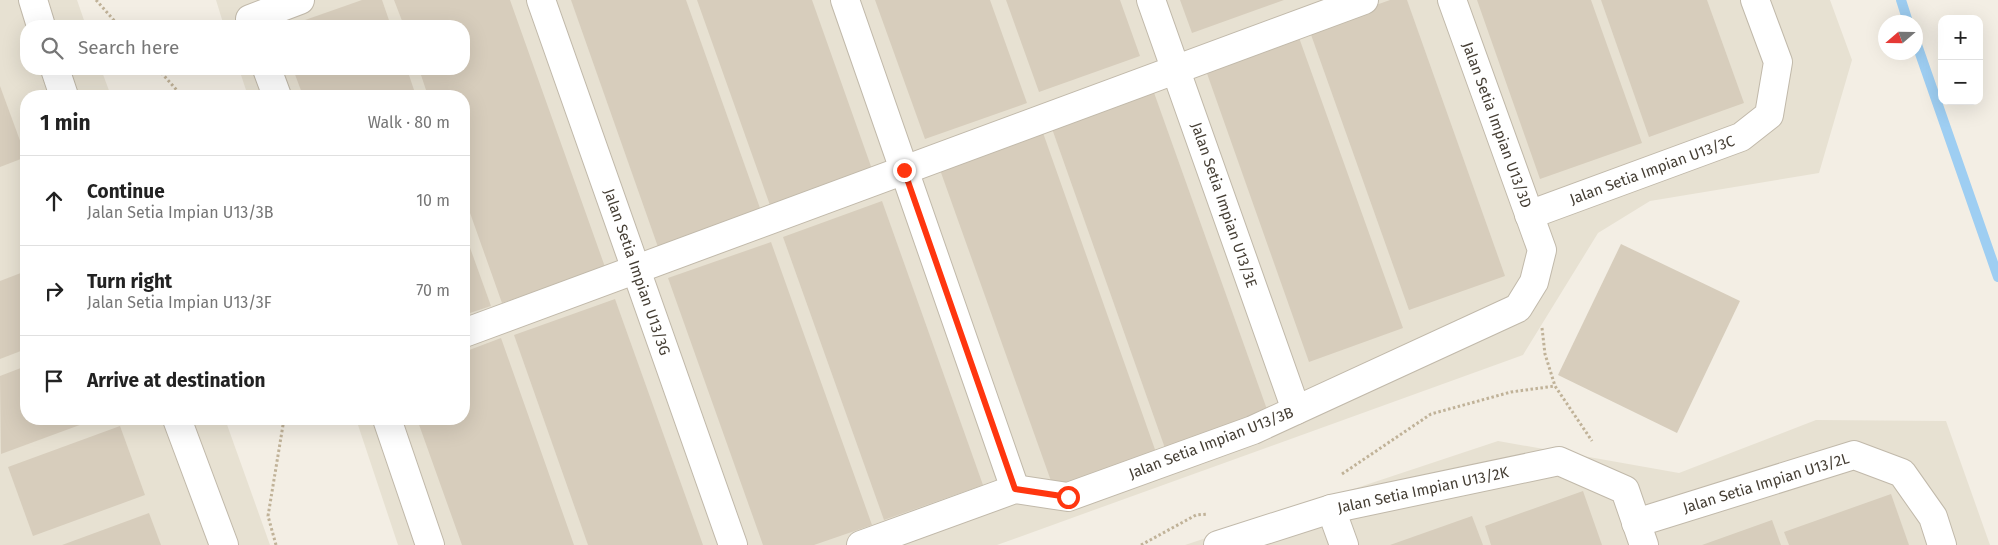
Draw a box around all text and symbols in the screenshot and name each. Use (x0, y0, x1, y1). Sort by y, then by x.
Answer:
north arrow (1878, 15, 1923, 60)
map controls (1938, 15, 1983, 105)
button: + (1938, 15, 1983, 60)
search box (20, 20, 470, 75)
icon: search (38, 34, 66, 62)
text: Search here (78, 36, 179, 59)
street label: Jalan Setia Impian U13/3D (1459, 40, 1535, 210)
button: − (1938, 60, 1983, 105)
text: 1 min (40, 110, 91, 136)
text: Walk · 80 m (368, 113, 450, 132)
street label: Jalan Setia Impian U13/3E (1187, 120, 1261, 290)
street label: Jalan Setia Impian U13/3C (1567, 132, 1737, 208)
route end (893, 159, 916, 182)
text: Continue (87, 180, 165, 203)
street label: Jalan Setia Impian U13/3G (600, 186, 674, 358)
icon: ahead (40, 187, 68, 215)
text: 10 m (416, 191, 450, 210)
text: Jalan Setia Impian U13/3B (87, 203, 274, 222)
text: Turn right (87, 270, 172, 293)
icon: right (40, 277, 68, 305)
text: 70 m (416, 281, 450, 300)
text: Jalan Setia Impian U13/3F (87, 293, 272, 312)
icon: arrive (40, 367, 68, 395)
text: Arrive at destination (87, 369, 266, 392)
street label: Jalan Setia Impian U13/3B (1126, 403, 1296, 483)
street label: Jalan Setia Impian U13/2L (1681, 449, 1852, 517)
street label: Jalan Setia Impian U13/2K (1336, 463, 1510, 517)
route start (1057, 486, 1080, 509)

